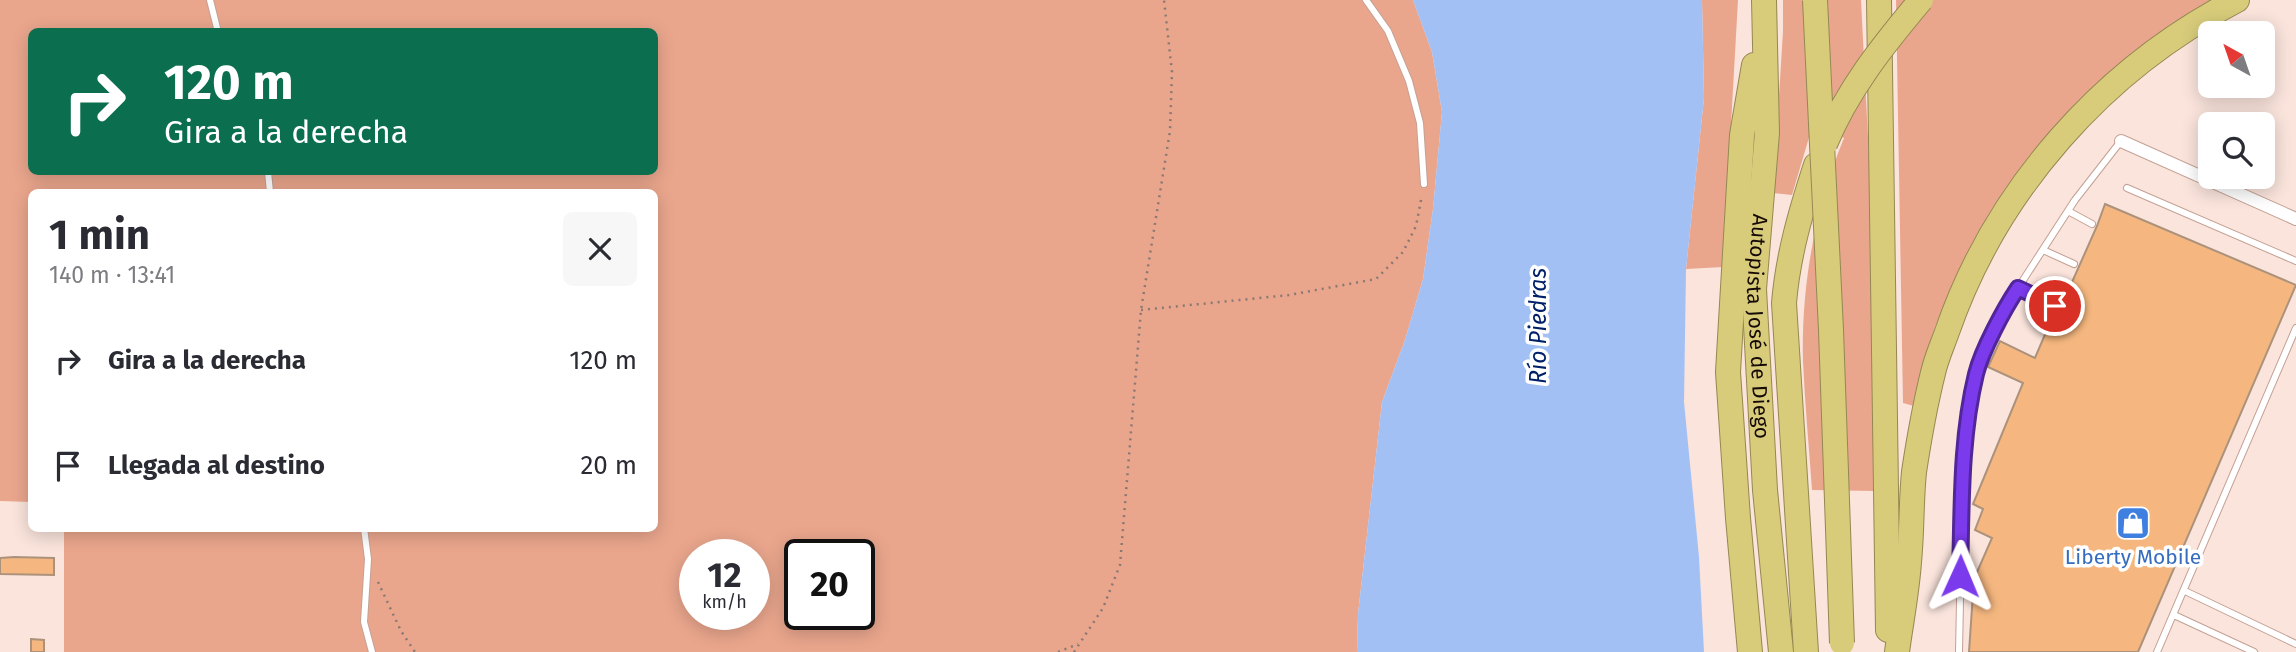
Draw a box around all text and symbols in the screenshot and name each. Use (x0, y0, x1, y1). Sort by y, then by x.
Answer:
north arrow (2198, 21, 2275, 98)
map controls (2198, 21, 2275, 189)
text: 120 m (164, 53, 294, 112)
icon: right (49, 56, 140, 147)
button: search (2198, 112, 2275, 189)
text: Gira a la derecha (164, 113, 408, 151)
text: 1 min (49, 210, 150, 260)
button: close (563, 212, 637, 286)
street label: Autopista José de Diego (1741, 213, 1775, 440)
text: 140 m · 13:41 (49, 261, 175, 289)
water label: Río Piedras (1524, 268, 1552, 384)
pin (2025, 276, 2085, 336)
icon: arrive (2036, 287, 2074, 325)
icon: right (49, 342, 87, 380)
text: Gira a la derecha (108, 345, 306, 376)
text: 120 m (569, 345, 637, 376)
icon: arrive (49, 447, 87, 485)
text: Llegada al destino (108, 450, 325, 481)
text: 20 m (580, 450, 637, 481)
shop icon: Liberty Mobile (2114, 504, 2152, 542)
speed limit sign: 20 (784, 539, 875, 630)
position arrow (1923, 539, 1997, 613)
place label: Liberty Mobile (2065, 544, 2201, 570)
text: 12 (707, 554, 742, 596)
text: km/h (702, 591, 747, 613)

